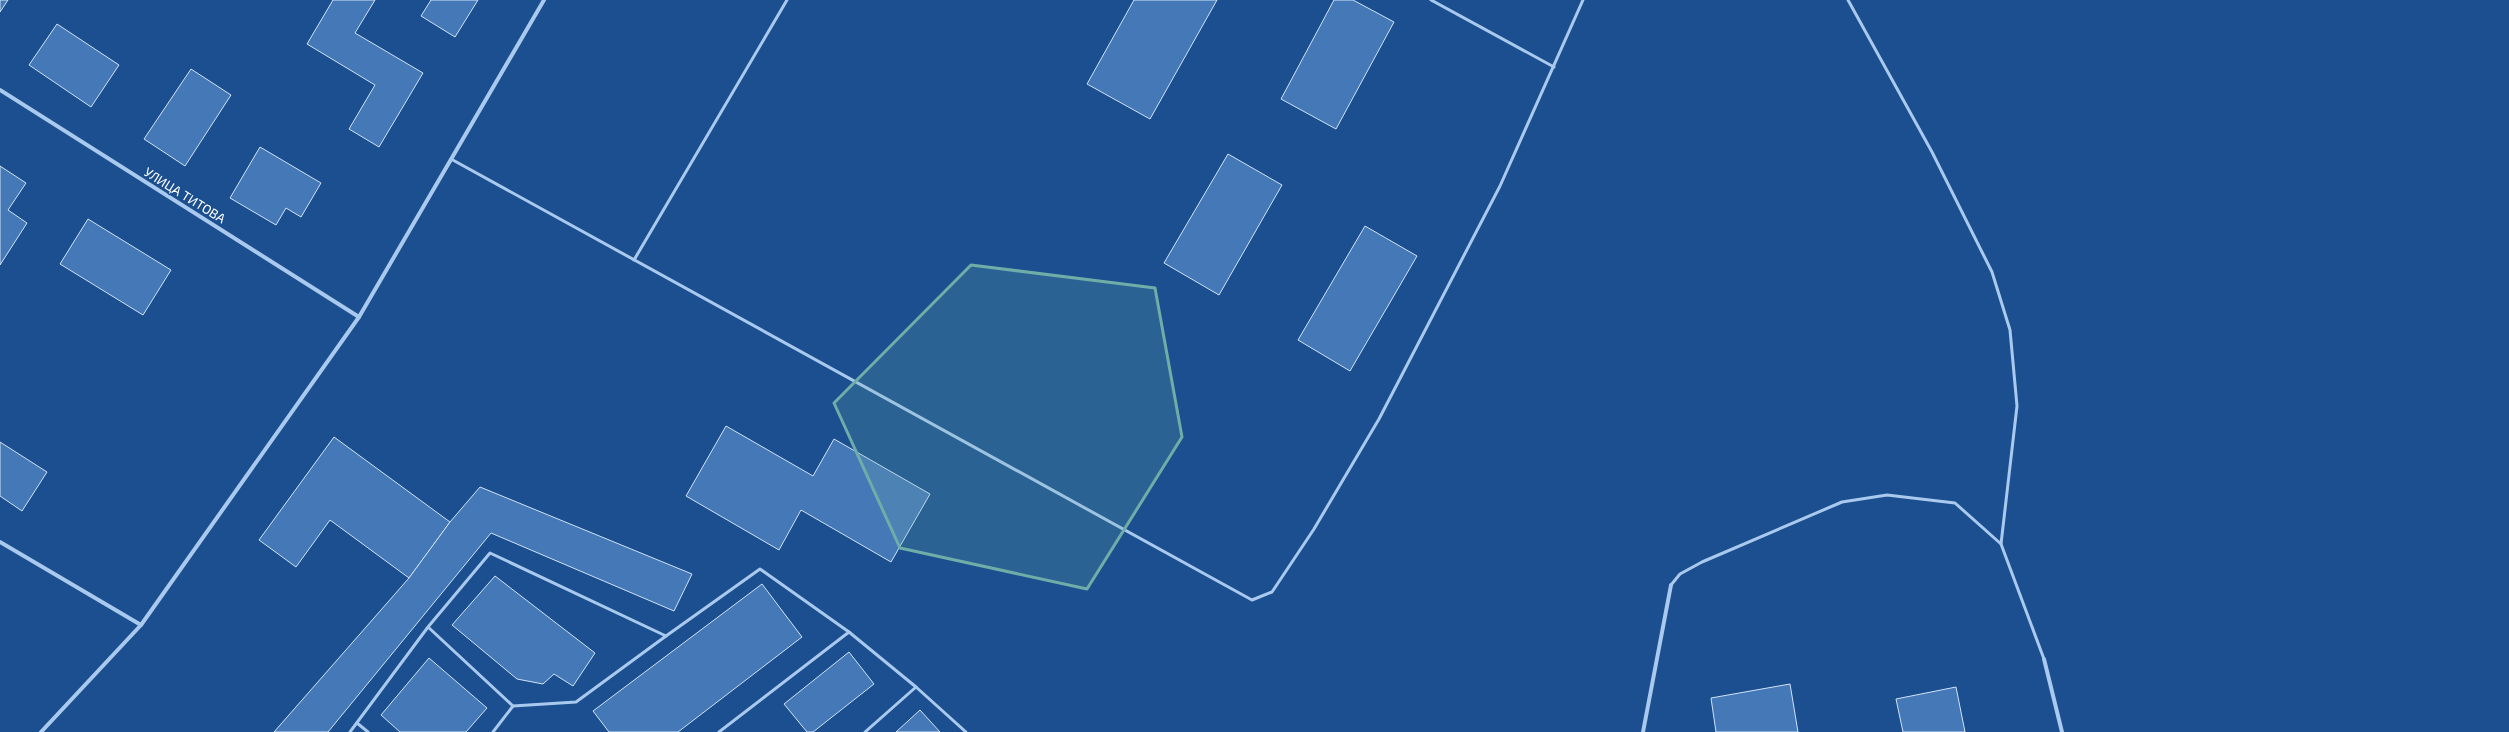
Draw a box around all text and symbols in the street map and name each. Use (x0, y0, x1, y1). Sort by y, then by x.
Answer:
street label: УЛИЦА ТИТОВА (141, 164, 229, 226)

